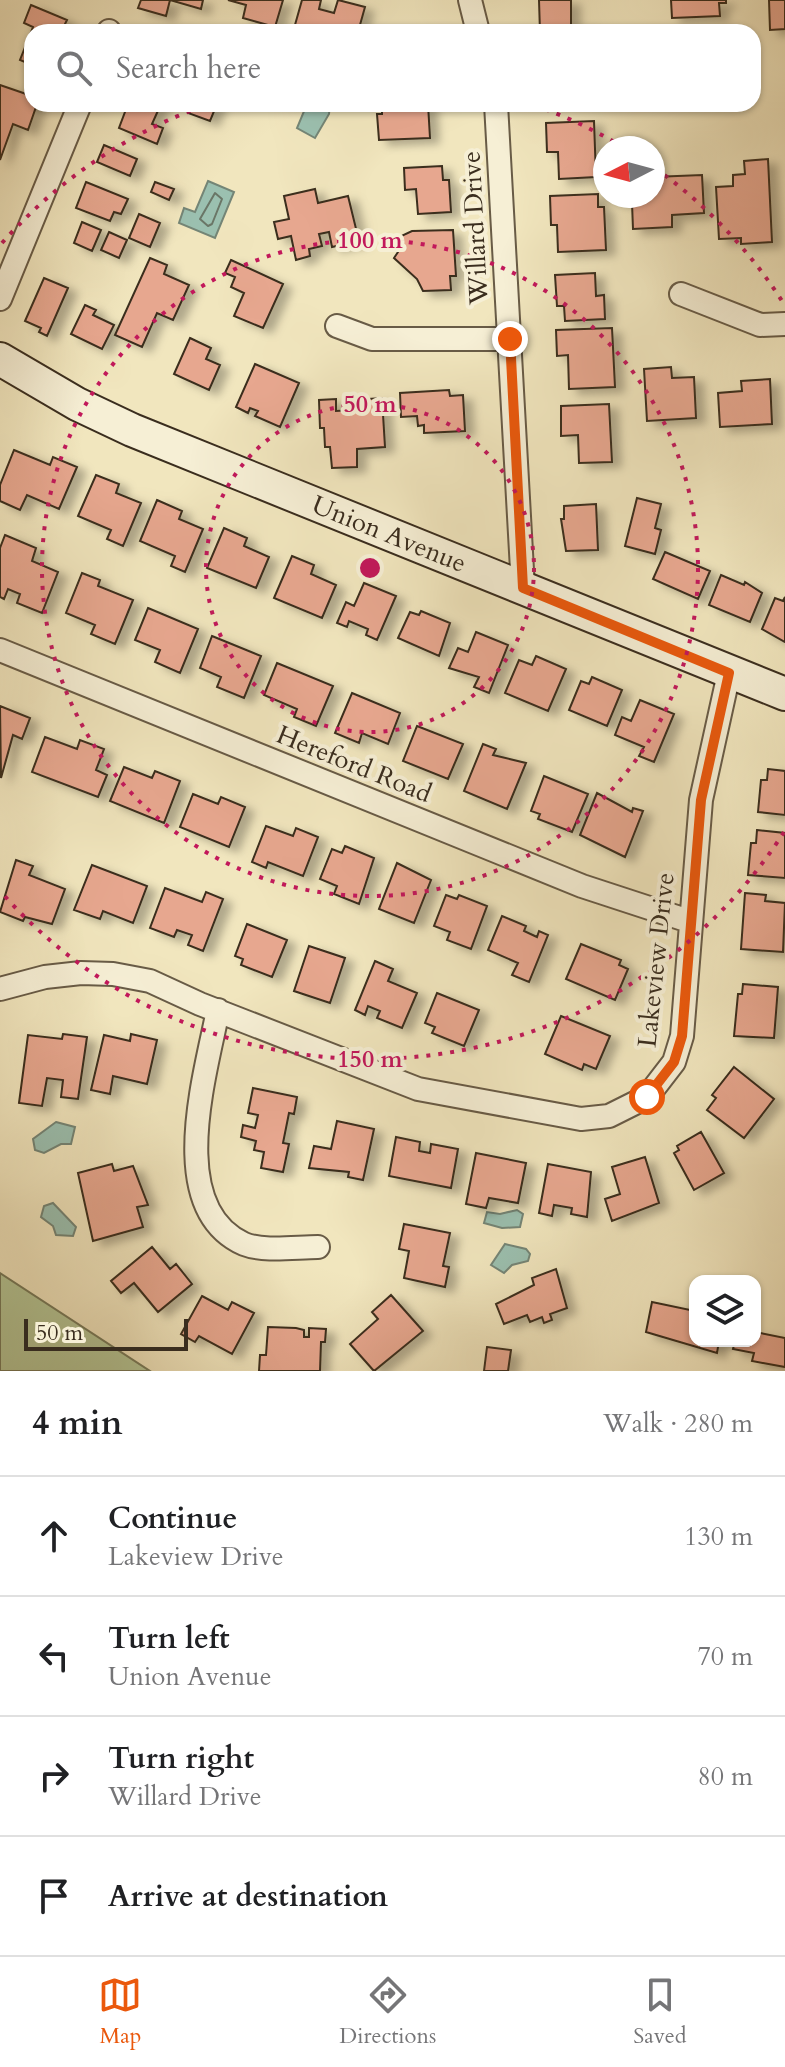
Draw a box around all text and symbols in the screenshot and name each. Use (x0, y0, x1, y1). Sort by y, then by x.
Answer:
search box (24, 24, 761, 112)
icon: search (52, 46, 96, 90)
text: Search here (116, 48, 261, 89)
north arrow (593, 136, 665, 208)
street label: Willard Drive (454, 150, 497, 307)
text: 100 m (337, 224, 404, 257)
route end (492, 321, 528, 357)
text: 50 m (343, 388, 397, 421)
street label: Union Avenue (307, 487, 471, 581)
centre of rings (356, 554, 384, 582)
street label: Hereford Road (271, 717, 437, 811)
street label: Lakeview Drive (629, 871, 683, 1049)
text: 150 m (337, 1043, 404, 1076)
route start (629, 1079, 665, 1115)
map controls (689, 1275, 761, 1347)
button: layers (689, 1275, 761, 1347)
scale bar (24, 1315, 188, 1351)
text: 50 m (36, 1318, 83, 1348)
text: 4 min (32, 1400, 123, 1446)
text: Walk · 280 m (603, 1406, 753, 1441)
text: Continue (108, 1498, 237, 1539)
icon: ahead (32, 1514, 76, 1558)
text: 130 m (684, 1519, 753, 1554)
text: Lakeview Drive (108, 1539, 284, 1574)
text: Turn left (108, 1618, 230, 1659)
icon: left (32, 1634, 76, 1678)
text: 70 m (697, 1639, 753, 1674)
text: Union Avenue (108, 1659, 271, 1694)
text: Turn right (108, 1738, 254, 1779)
icon: right (32, 1754, 76, 1798)
text: 80 m (697, 1759, 753, 1794)
text: Willard Drive (108, 1779, 262, 1814)
icon: arrive (32, 1874, 76, 1918)
text: Arrive at destination (108, 1876, 388, 1917)
tab: Map (98, 1973, 142, 2051)
tab: Directions (339, 1973, 436, 2051)
tab: Saved (633, 1973, 687, 2051)

